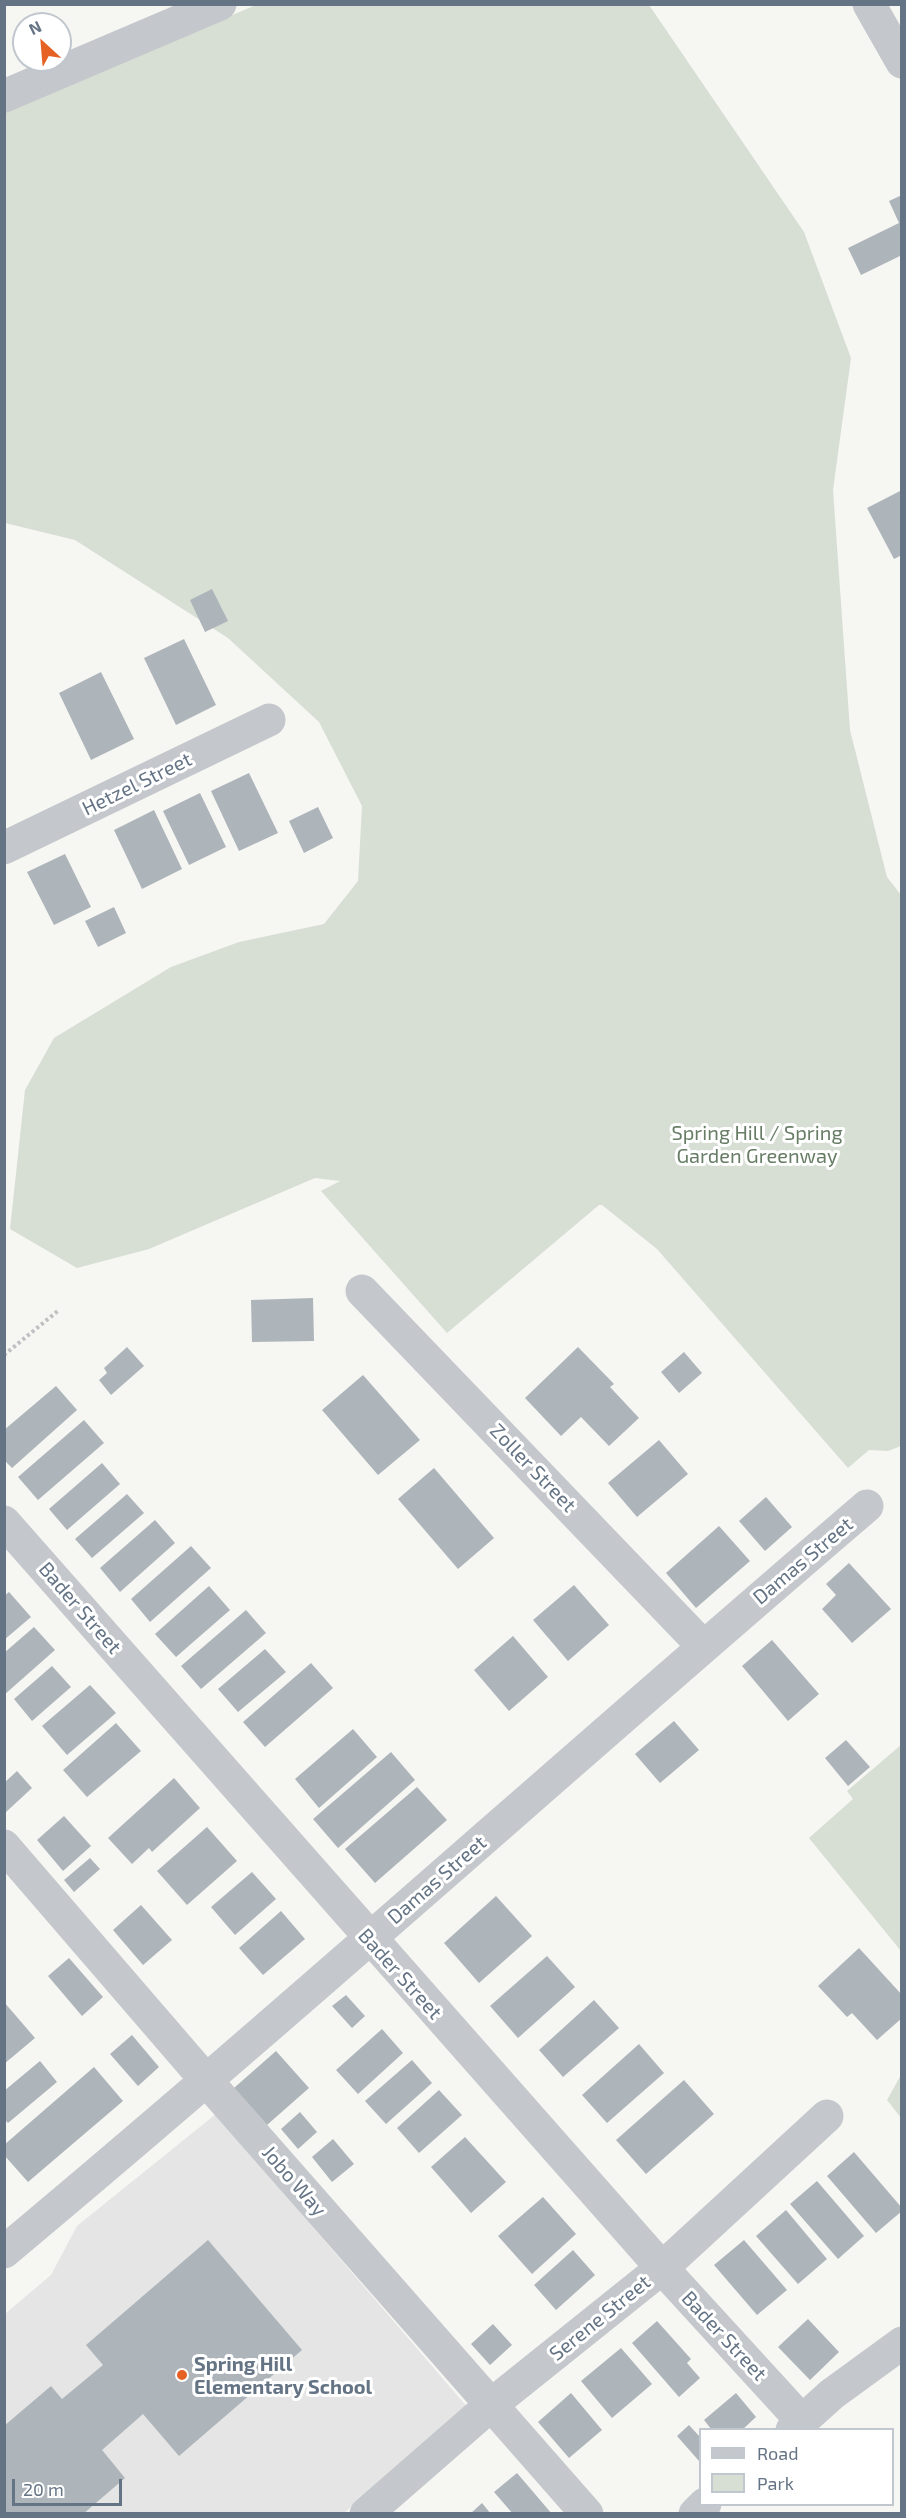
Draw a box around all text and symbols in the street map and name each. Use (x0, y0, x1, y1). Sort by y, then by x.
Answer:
north arrow (12, 12, 72, 72)
text: N (25, 16, 44, 38)
street label: Hetzel Street (78, 747, 196, 821)
park label: Spring Hill / Spring Garden Greenway (671, 1121, 843, 1168)
street label: Zoller Street (485, 1419, 581, 1517)
street label: Damas Street (748, 1512, 858, 1610)
street label: Bader Street (34, 1557, 126, 1659)
street label: Damas Street (383, 1831, 491, 1929)
street label: Bader Street (353, 1924, 447, 2024)
street label: Jobo Way (257, 2141, 331, 2221)
street label: Serene Street (545, 2270, 655, 2366)
street label: Bader Street (676, 2286, 772, 2386)
place label: Spring Hill Elementary School (194, 2352, 372, 2399)
marker: Spring Hill Elementary School (175, 2368, 189, 2382)
legend (699, 2428, 894, 2506)
text: Road (757, 2442, 798, 2464)
scale bar (15, 2467, 124, 2505)
text: Park (757, 2472, 794, 2494)
text: 20 m (23, 2478, 64, 2500)

